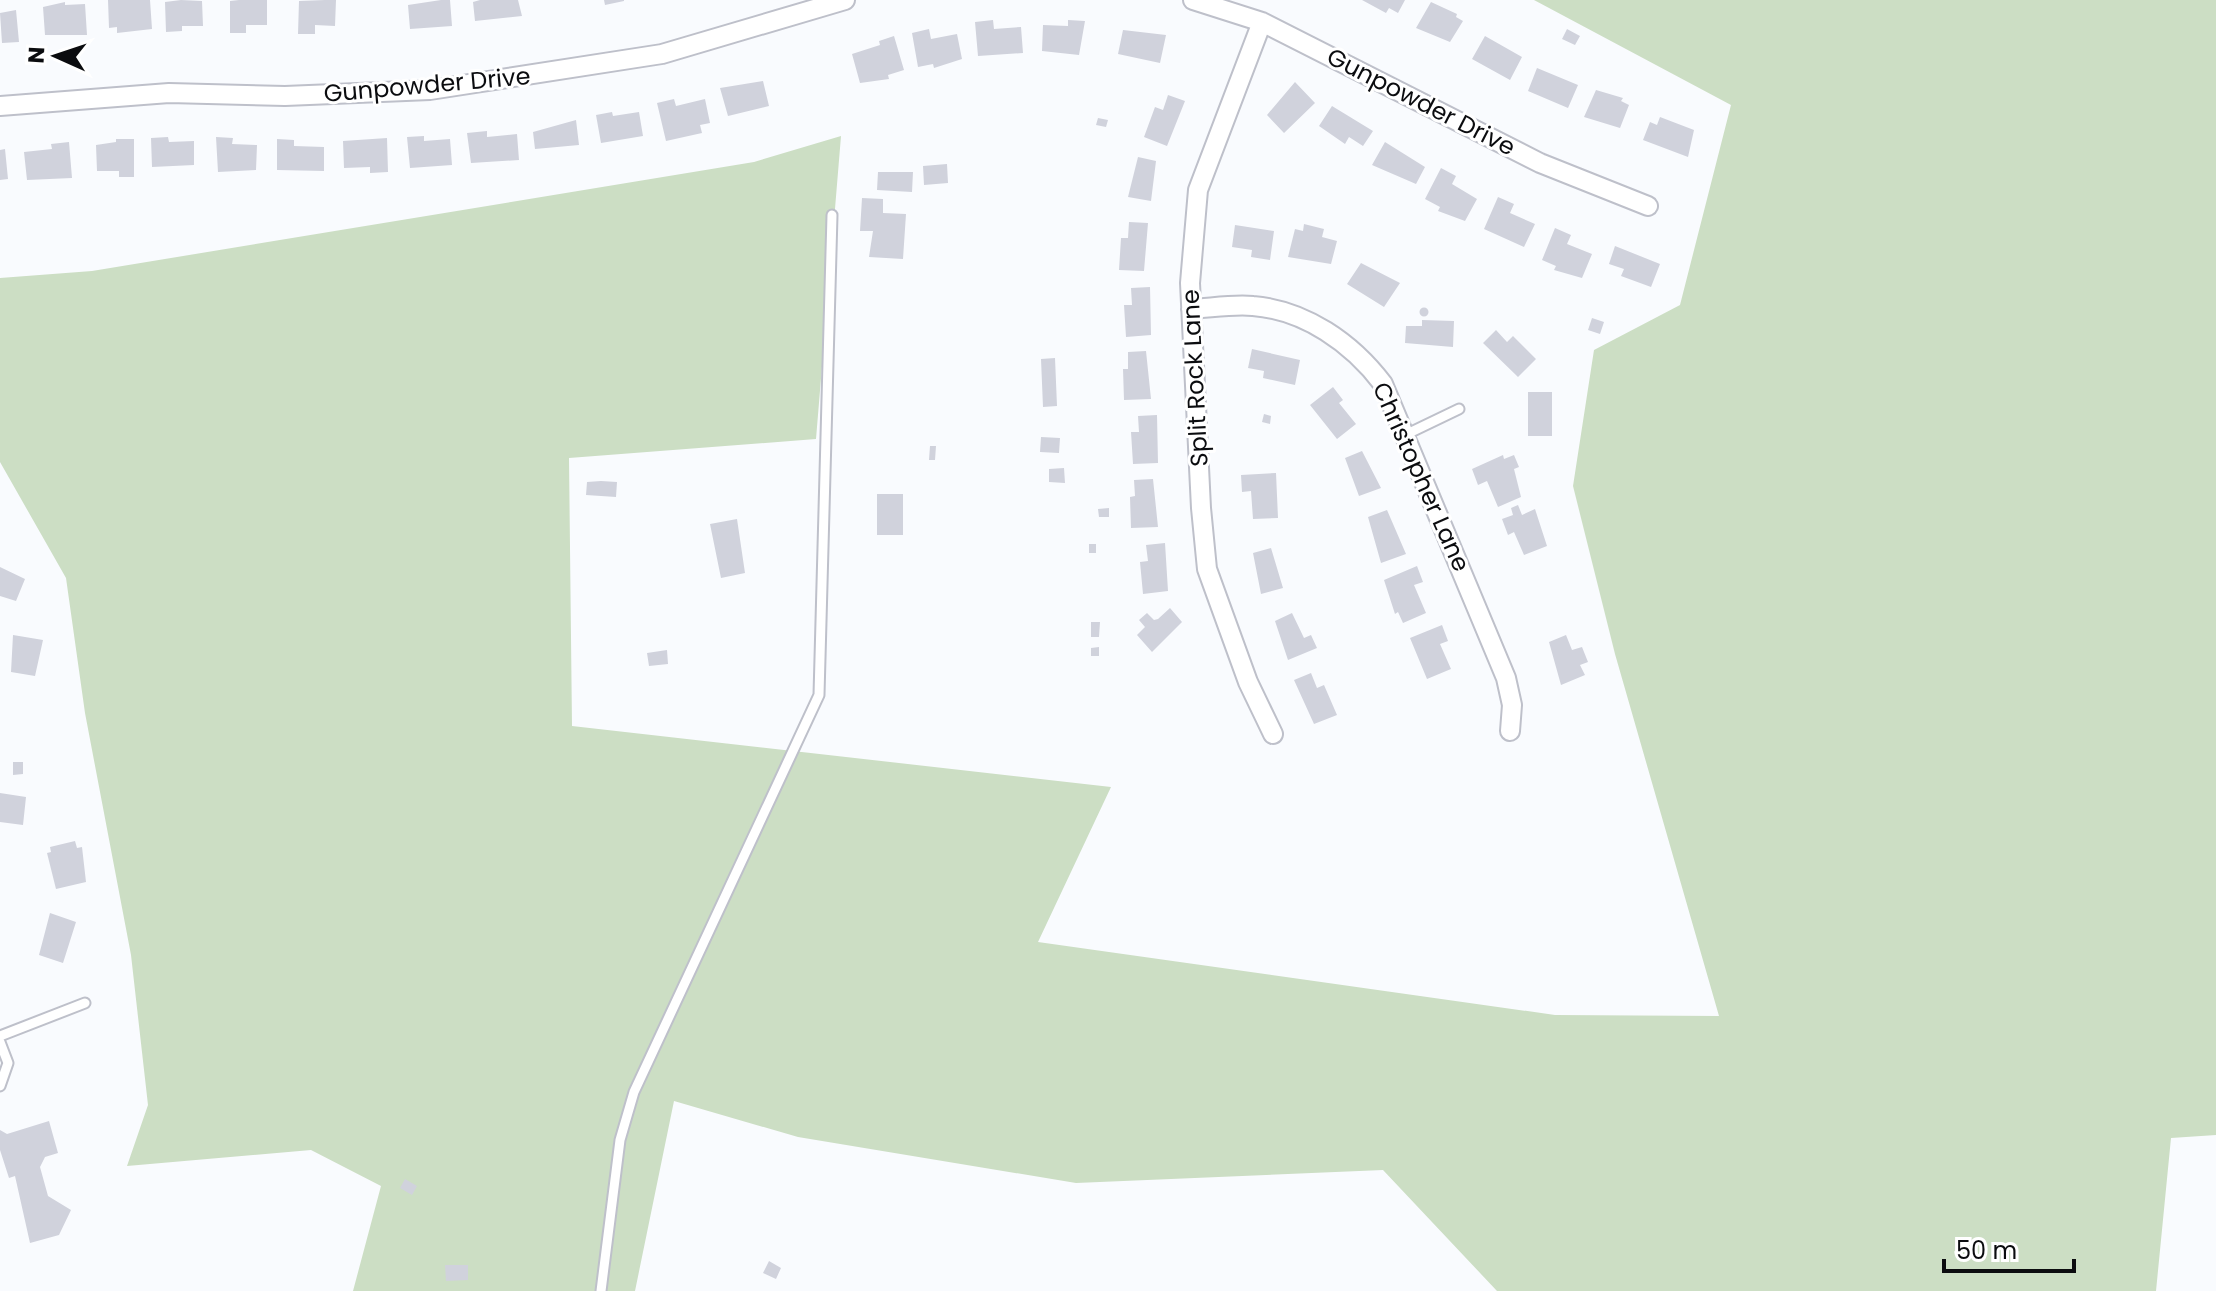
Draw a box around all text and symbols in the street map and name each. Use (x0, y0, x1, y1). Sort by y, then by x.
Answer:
north arrow (16, 16, 96, 96)
street label: Gunpowder Drive (1321, 40, 1521, 163)
text: N (21, 46, 52, 64)
street label: Gunpowder Drive (322, 59, 532, 110)
street label: Split Rock Lane (1173, 289, 1216, 467)
street label: Christopher Lane (1365, 377, 1478, 577)
scale bar (1944, 1223, 2074, 1273)
text: 50 m (1956, 1234, 2017, 1267)

